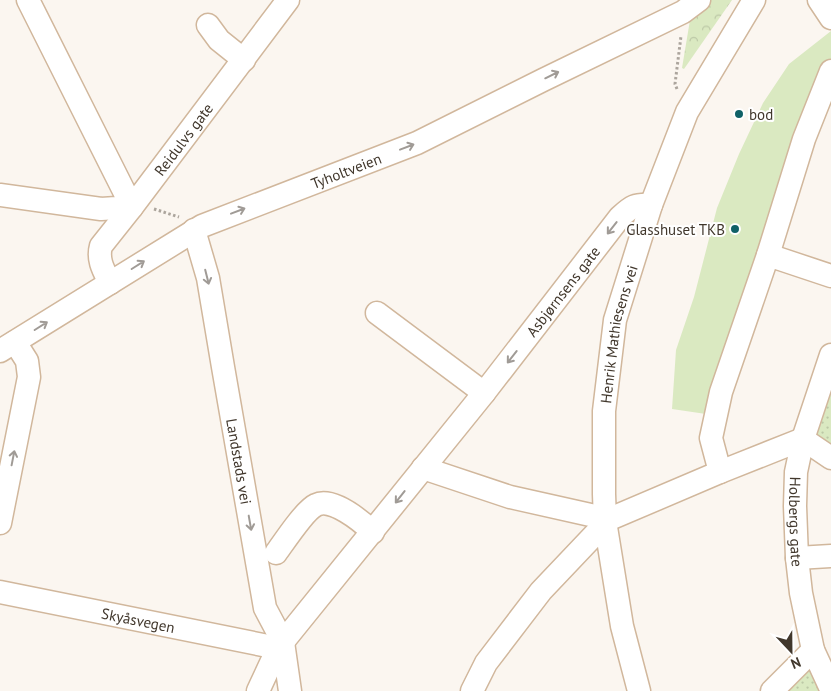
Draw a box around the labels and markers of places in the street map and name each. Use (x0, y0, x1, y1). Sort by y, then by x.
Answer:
place label: bod (749, 105, 773, 124)
marker: bod (733, 108, 745, 120)
place label: Glasshuset TKB (626, 220, 725, 239)
marker: Glasshuset TKB (729, 223, 741, 235)

